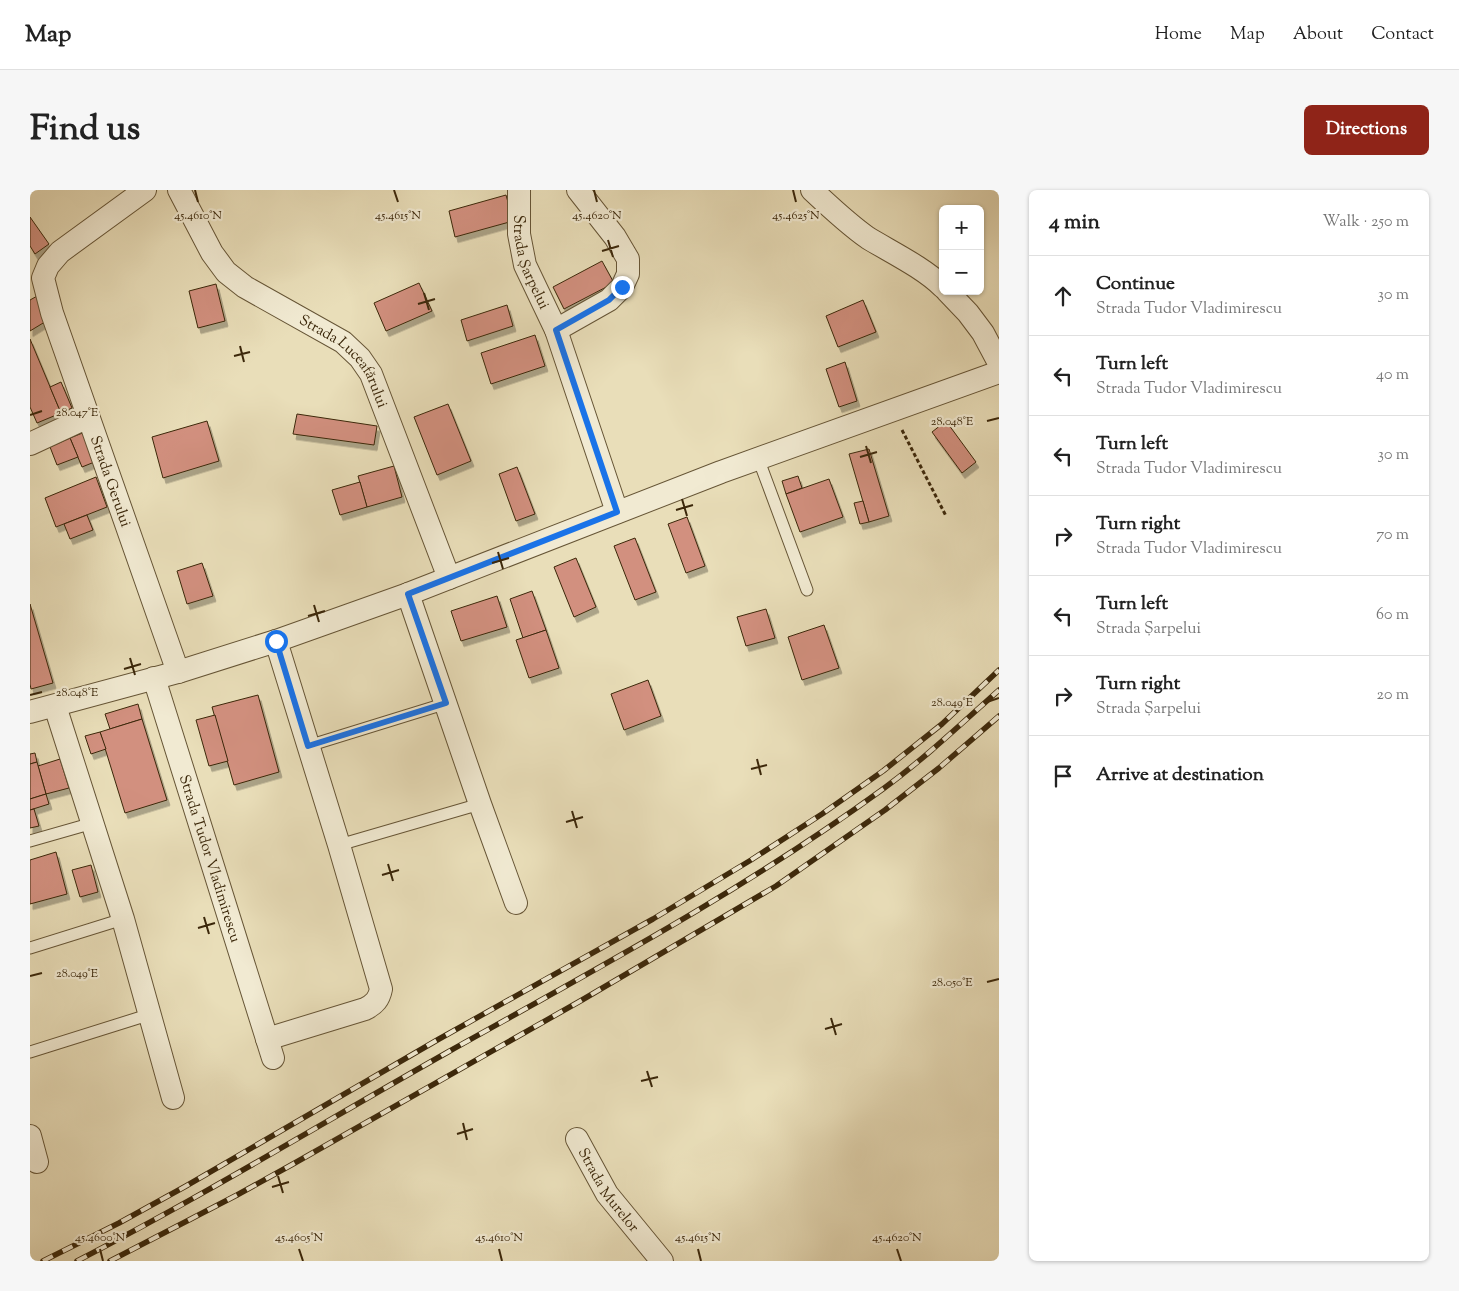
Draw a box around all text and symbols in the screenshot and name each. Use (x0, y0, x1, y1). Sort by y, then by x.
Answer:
text: Map (25, 18, 71, 52)
text: Home (1155, 22, 1202, 48)
text: Map (1230, 22, 1265, 48)
text: About (1293, 22, 1343, 48)
text: Contact (1371, 22, 1434, 48)
text: Find us (30, 105, 140, 156)
button: Directions (1304, 105, 1429, 155)
map controls (939, 205, 984, 295)
button: + (939, 205, 984, 250)
text: 45.4610°N (174, 207, 222, 225)
text: 45.4615°N (375, 207, 421, 225)
text: 45.4620°N (572, 207, 622, 225)
text: 45.4625°N (772, 207, 820, 225)
text: 4 min (1049, 208, 1100, 238)
text: Walk · 250 m (1323, 211, 1409, 234)
street label: Strada Șarpelui (507, 215, 554, 313)
button: − (939, 250, 984, 295)
text: Continue (1096, 271, 1175, 298)
route end (611, 276, 634, 299)
icon: ahead (1049, 282, 1077, 310)
text: 30 m (1378, 284, 1409, 307)
text: Strada Tudor Vladimirescu (1096, 298, 1282, 321)
street label: Strada Luceafărului (295, 310, 392, 411)
text: Turn left (1096, 351, 1168, 378)
icon: left (1049, 362, 1077, 390)
text: 40 m (1376, 364, 1409, 387)
text: Strada Tudor Vladimirescu (1096, 378, 1282, 401)
text: 28.047°E (56, 404, 99, 422)
text: 28.048°E (931, 413, 974, 431)
text: Turn left (1096, 431, 1168, 458)
street label: Strada Gerului (84, 433, 135, 530)
icon: left (1049, 442, 1077, 470)
text: 30 m (1378, 444, 1409, 467)
text: Strada Tudor Vladimirescu (1096, 458, 1282, 481)
text: Turn right (1096, 511, 1180, 538)
icon: right (1049, 522, 1077, 550)
text: 70 m (1376, 524, 1409, 547)
text: Strada Tudor Vladimirescu (1096, 538, 1282, 561)
text: Turn left (1096, 591, 1168, 618)
icon: left (1049, 602, 1077, 630)
text: 60 m (1376, 604, 1409, 627)
text: Strada Șarpelui (1096, 618, 1201, 641)
route start (265, 630, 288, 653)
text: Turn right (1096, 671, 1180, 698)
icon: right (1049, 682, 1077, 710)
text: 28.048°E (56, 684, 99, 702)
text: 20 m (1376, 684, 1409, 707)
text: 28.049°E (931, 694, 974, 712)
text: Strada Șarpelui (1096, 698, 1201, 721)
icon: arrive (1049, 762, 1077, 790)
text: Arrive at destination (1096, 762, 1264, 789)
street label: Strada Tudor Vladimirescu (173, 772, 245, 946)
text: 28.049°E (56, 965, 99, 983)
text: 28.050°E (931, 974, 973, 992)
street label: Strada Murelor (572, 1144, 644, 1238)
text: 45.4600°N (75, 1229, 126, 1247)
text: 45.4605°N (275, 1229, 324, 1247)
text: 45.4610°N (475, 1229, 523, 1247)
text: 45.4615°N (675, 1229, 721, 1247)
text: 45.4620°N (872, 1229, 922, 1247)

